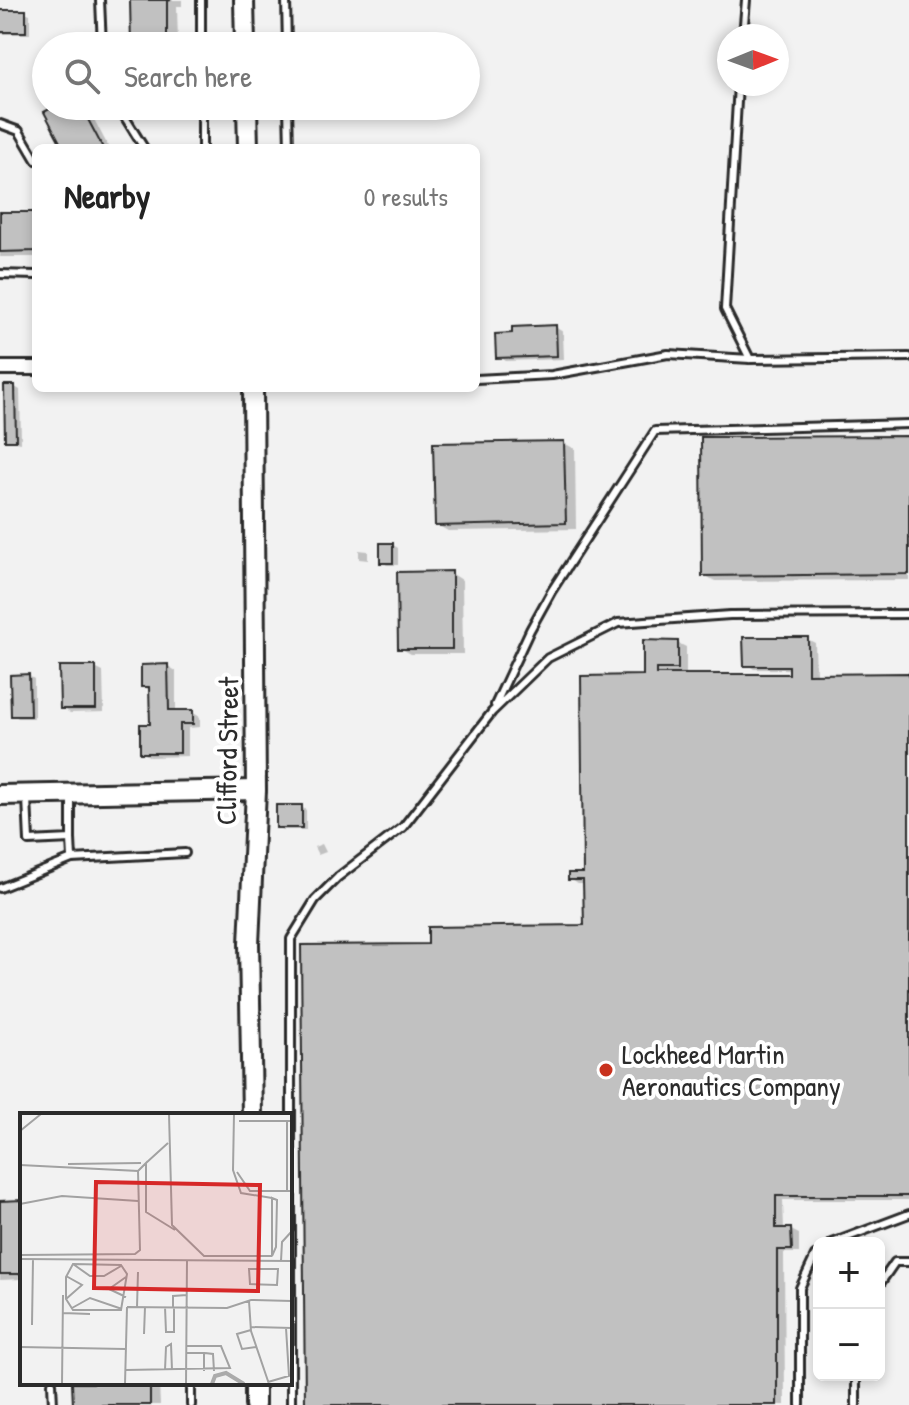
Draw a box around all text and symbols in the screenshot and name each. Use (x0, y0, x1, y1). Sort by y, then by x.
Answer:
north arrow (717, 24, 789, 96)
search box (32, 32, 480, 120)
icon: search (60, 54, 104, 98)
text: Search here (124, 56, 252, 96)
text: Nearby (64, 173, 150, 219)
text: 0 results (364, 179, 448, 214)
street label: Clifford Street (207, 676, 247, 826)
place label: Lockheed Martin Aeronautics Company (622, 1035, 841, 1105)
marker: Lockheed Martin Aeronautics Company (597, 1061, 615, 1079)
inset map (20, 1113, 292, 1385)
map controls (813, 1237, 885, 1381)
button: + (813, 1237, 885, 1309)
button: − (813, 1309, 885, 1381)

